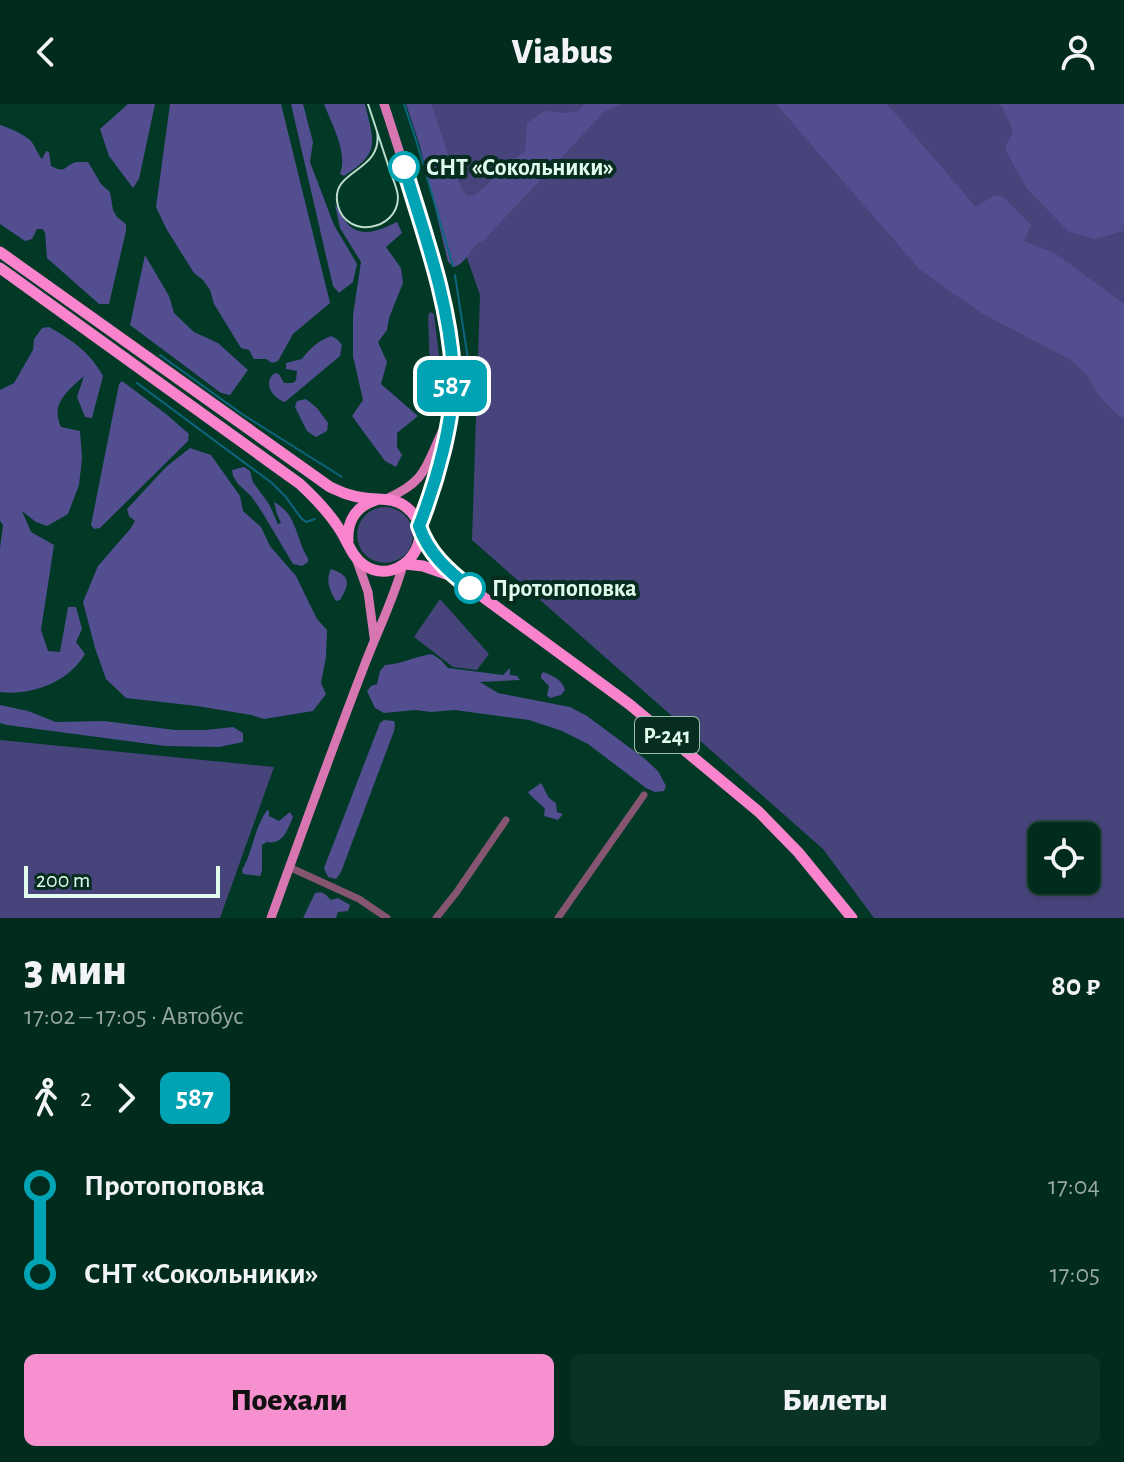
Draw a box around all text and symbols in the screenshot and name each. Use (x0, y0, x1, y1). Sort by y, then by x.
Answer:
icon: back (24, 30, 68, 74)
icon: person (1056, 30, 1100, 74)
text: Viabus (511, 34, 613, 70)
marker: СНТ «Сокольники» (389, 152, 419, 182)
place label: СНТ «Сокольники» (426, 156, 614, 180)
line badge: 587 (406, 360, 498, 412)
text: 587 (433, 372, 471, 400)
marker: Протопоповка (455, 573, 485, 603)
place label: Протопоповка (492, 577, 637, 601)
road number: Р-241 (635, 717, 699, 753)
map controls (1028, 822, 1100, 894)
button: locate (1028, 822, 1100, 894)
scale bar (24, 862, 220, 898)
text: 200 m (36, 869, 90, 891)
text: 3 мин (24, 949, 127, 993)
text: 80 ₽ (1051, 971, 1100, 1001)
text: 17:02 – 17:05 · Автобус (24, 1003, 244, 1029)
icon: walk (24, 1076, 68, 1120)
icon: forward (104, 1076, 148, 1120)
text: 587 (176, 1084, 214, 1112)
text: 2 (80, 1085, 92, 1111)
text: Протопоповка (84, 1171, 265, 1201)
text: 17:04 (1048, 1173, 1100, 1199)
text: СНТ «Сокольники» (84, 1259, 319, 1289)
text: 17:05 (1050, 1261, 1100, 1287)
button: Поехали (24, 1354, 554, 1446)
button: Билеты (570, 1354, 1100, 1446)

